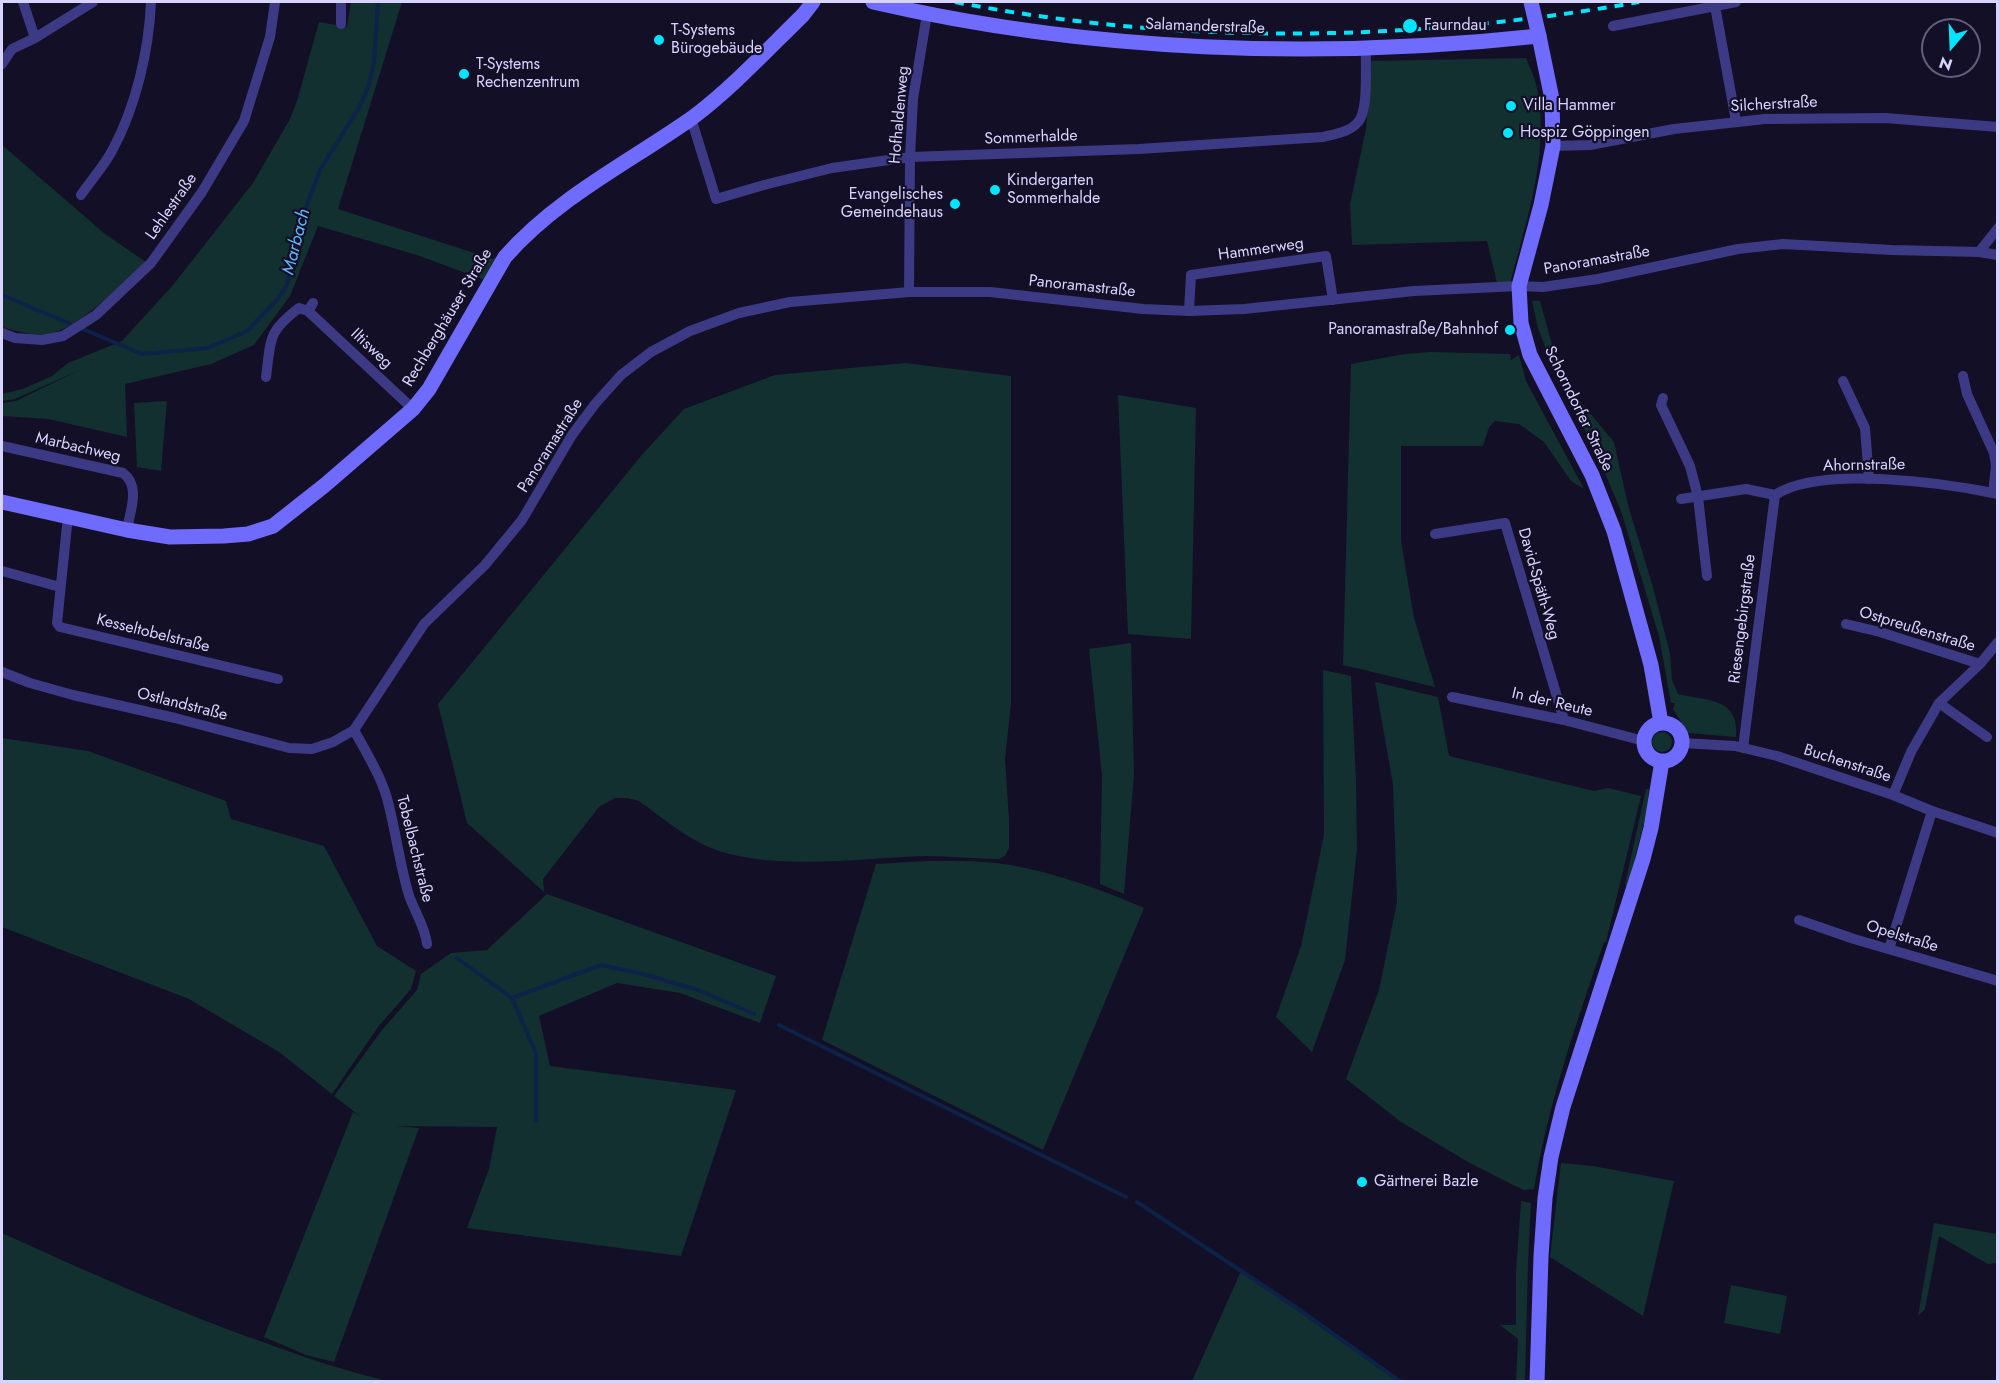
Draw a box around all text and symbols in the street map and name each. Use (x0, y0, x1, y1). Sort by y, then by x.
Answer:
street label: Salamanderstraße (1145, 15, 1265, 39)
place label: Faurndau (1424, 16, 1487, 36)
marker: Faurndau (1401, 17, 1419, 35)
north arrow (1921, 18, 1981, 78)
place label: T-Systems Bürogebäude (671, 21, 762, 59)
marker: T-Systems Bürogebäude (652, 33, 666, 47)
text: N (1936, 51, 1955, 77)
place label: T-Systems Rechenzentrum (476, 55, 580, 93)
street label: Hofhaldenweg (886, 65, 914, 165)
marker: T-Systems Rechenzentrum (457, 67, 471, 81)
street label: Silcherstraße (1730, 93, 1818, 117)
place label: Villa Hammer (1523, 96, 1615, 116)
marker: Villa Hammer (1504, 99, 1518, 113)
place label: Hospiz Göppingen (1520, 123, 1650, 143)
marker: Hospiz Göppingen (1501, 126, 1515, 140)
street label: Sommerhalde (984, 127, 1078, 149)
street label: Lehlestraße (142, 170, 202, 244)
place label: Kindergarten Sommerhalde (1007, 171, 1100, 209)
marker: Kindergarten Sommerhalde (988, 183, 1002, 197)
place label: Evangelisches Gemeindehaus (841, 185, 943, 223)
marker: Evangelisches Gemeindehaus (948, 197, 962, 211)
water label: Marbach (278, 207, 316, 277)
street label: Hammerweg (1217, 234, 1305, 266)
street label: Panoramastraße (1543, 242, 1651, 280)
street label: Rechberghäuser Straße (399, 246, 497, 390)
street label: Panoramastraße (1028, 272, 1136, 302)
place label: Panoramastraße/Bahnhof (1328, 320, 1498, 340)
marker: Panoramastraße/Bahnhof (1503, 323, 1517, 337)
street label: Iltisweg (346, 325, 396, 373)
street label: Schorndorfer Straße (1539, 343, 1617, 475)
street label: Panoramastraße (514, 395, 588, 497)
street label: Marbachweg (33, 429, 123, 467)
street label: Ahornstraße (1823, 456, 1905, 476)
street label: David-Späth-Weg (1513, 526, 1563, 642)
street label: Riesengebirgstraße (1726, 553, 1760, 685)
street label: Ostpreußenstraße (1857, 603, 1977, 657)
street label: Kesseltobelstraße (94, 611, 212, 657)
street label: Ostlandstraße (135, 684, 229, 726)
street label: In der Reute (1510, 684, 1594, 722)
street label: Buchenstraße (1801, 741, 1893, 787)
street label: Tobelbachstraße (391, 794, 437, 904)
street label: Opelstraße (1864, 917, 1940, 957)
place label: Gärtnerei Bazle (1374, 1172, 1478, 1192)
marker: Gärtnerei Bazle (1355, 1175, 1369, 1189)

